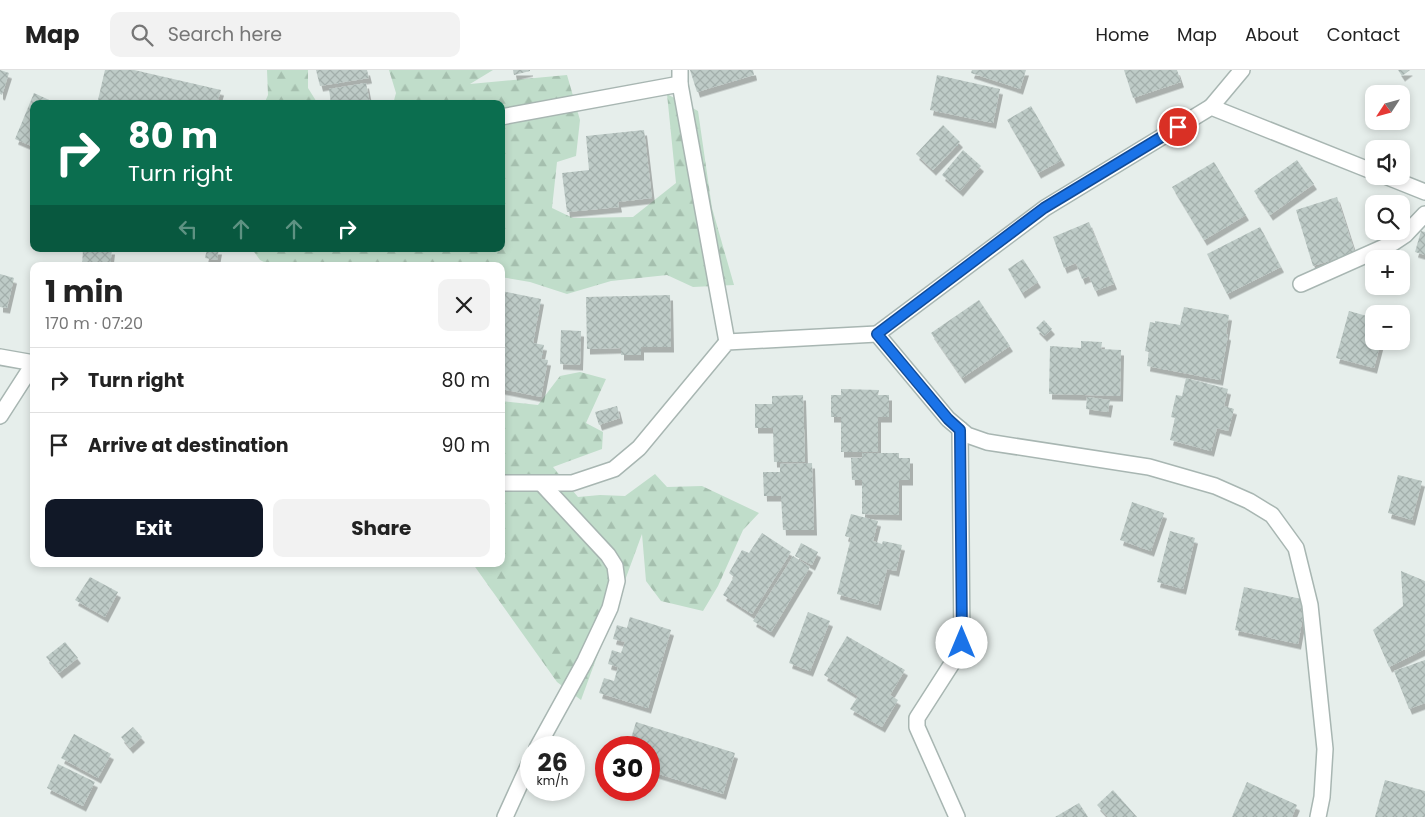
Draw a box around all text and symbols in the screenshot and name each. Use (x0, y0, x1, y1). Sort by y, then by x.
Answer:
search box (110, 12, 460, 57)
text: Map (25, 18, 80, 51)
icon: search (128, 21, 156, 49)
text: Search here (168, 21, 282, 48)
text: Home (1095, 22, 1149, 47)
text: Map (1177, 22, 1217, 47)
text: About (1245, 22, 1299, 47)
text: Contact (1327, 22, 1400, 47)
north arrow (1365, 85, 1410, 130)
map controls (1365, 85, 1410, 350)
pin (1157, 106, 1199, 148)
text: 80 m (128, 111, 218, 160)
icon: arrive (1164, 113, 1192, 141)
icon: right (45, 120, 110, 185)
button: sound (1365, 140, 1410, 185)
text: Turn right (128, 158, 233, 189)
button: search (1365, 195, 1410, 240)
icon: left (174, 215, 202, 243)
icon: ahead (227, 215, 255, 243)
icon: ahead (280, 215, 308, 243)
icon: right (333, 215, 361, 243)
button: + (1365, 250, 1410, 295)
text: 1 min (45, 270, 123, 313)
button: close (438, 279, 490, 331)
button: − (1365, 305, 1410, 350)
text: 170 m · 07:20 (45, 312, 143, 335)
icon: right (45, 366, 73, 394)
text: Turn right (88, 367, 184, 394)
text: 80 m (441, 367, 490, 394)
icon: arrive (45, 431, 73, 459)
text: Arrive at destination (88, 432, 289, 459)
text: 90 m (441, 432, 490, 459)
button: Exit (45, 499, 263, 557)
button: Share (273, 499, 490, 557)
position arrow (935, 616, 987, 668)
speed limit sign: 30 (595, 736, 660, 801)
text: 26 (537, 745, 568, 780)
text: km/h (537, 772, 568, 789)

